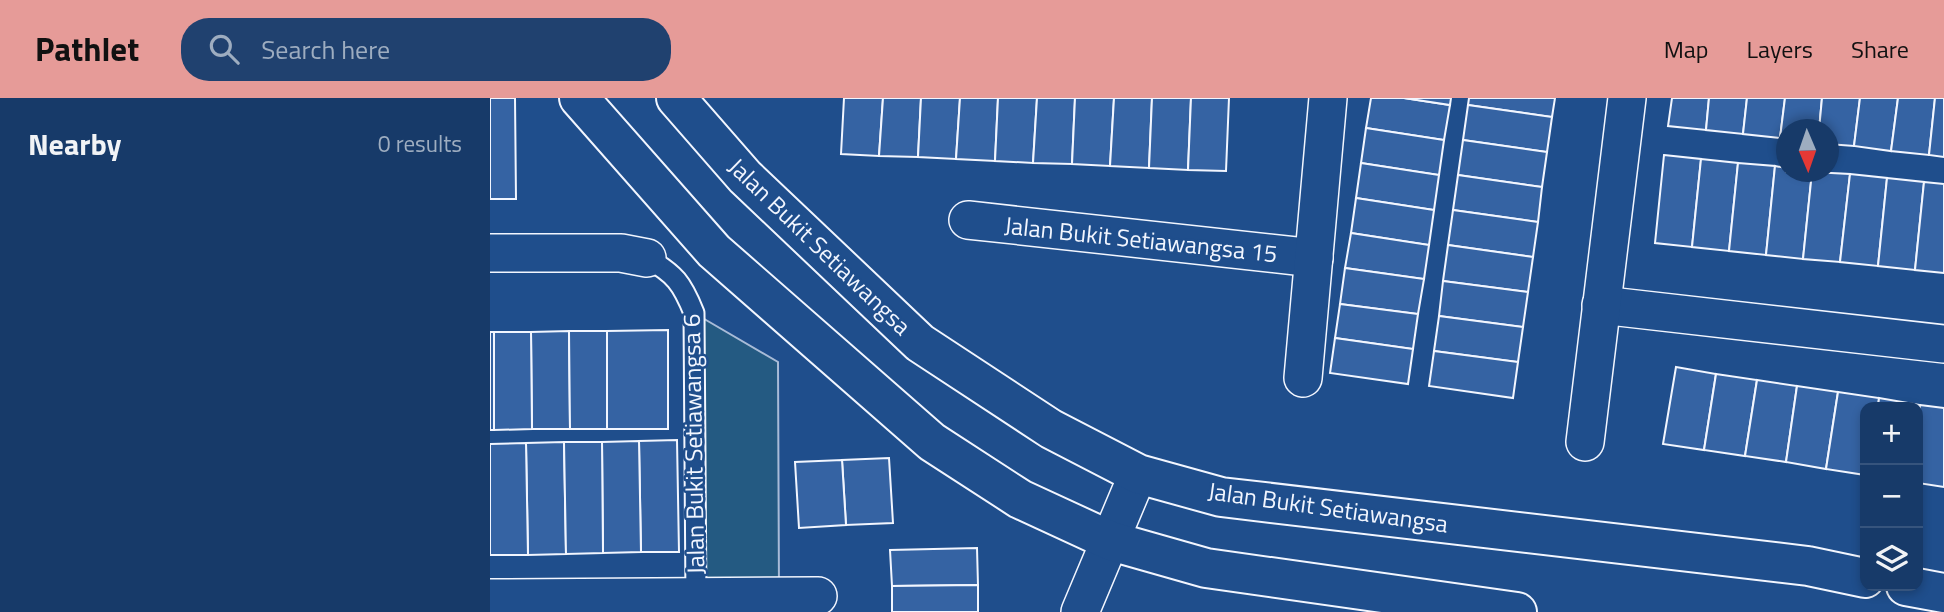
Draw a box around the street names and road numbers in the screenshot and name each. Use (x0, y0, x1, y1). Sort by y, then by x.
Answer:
street label: Jalan Bukit Setiawangsa (720, 149, 920, 343)
street label: Jalan Bukit Setiawangsa 15 (1003, 207, 1279, 271)
street label: Jalan Bukit Setiawangsa 6 (673, 313, 713, 575)
street label: Jalan Bukit Setiawangsa (1206, 472, 1450, 542)

